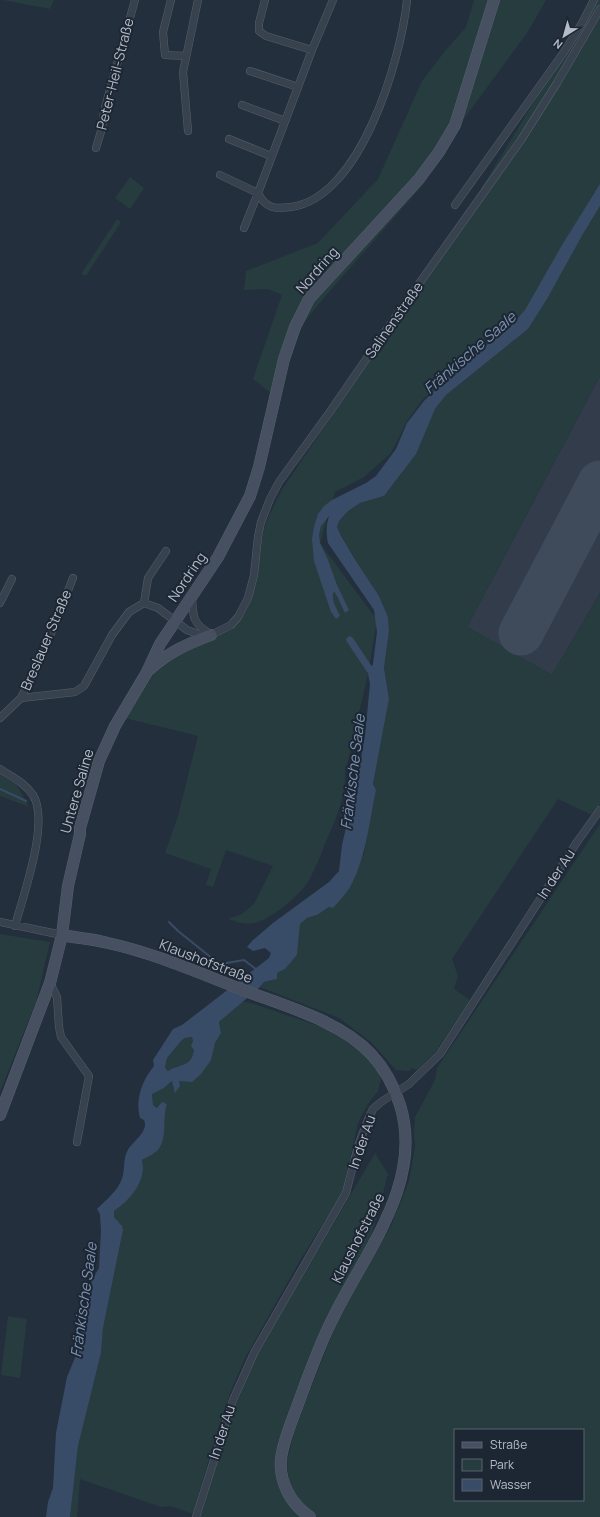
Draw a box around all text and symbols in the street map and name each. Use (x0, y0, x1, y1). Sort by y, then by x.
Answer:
street label: Peter-Heil-Straße (91, 16, 138, 132)
north arrow (544, 16, 584, 56)
text: N (550, 36, 565, 53)
street label: Nordring (291, 242, 342, 297)
street label: Salinenstraße (360, 278, 427, 362)
water label: Fränkische Saale (419, 306, 521, 399)
street label: Nordring (163, 548, 210, 605)
street label: Breslauer Straße (16, 586, 75, 693)
water label: Fränkische Saale (335, 712, 370, 831)
street label: Untere Saline (55, 746, 98, 835)
street label: In der Au (532, 845, 579, 902)
street label: Klaushofstraße (157, 934, 256, 987)
street label: In der Au (343, 1112, 380, 1171)
street label: Klaushofstraße (327, 1190, 388, 1286)
water label: Fränkische Saale (65, 1240, 102, 1359)
street label: In der Au (204, 1402, 239, 1461)
legend (454, 1429, 584, 1501)
text: Straße (490, 1436, 527, 1453)
text: Park (490, 1456, 515, 1473)
text: Wasser (490, 1476, 532, 1493)

